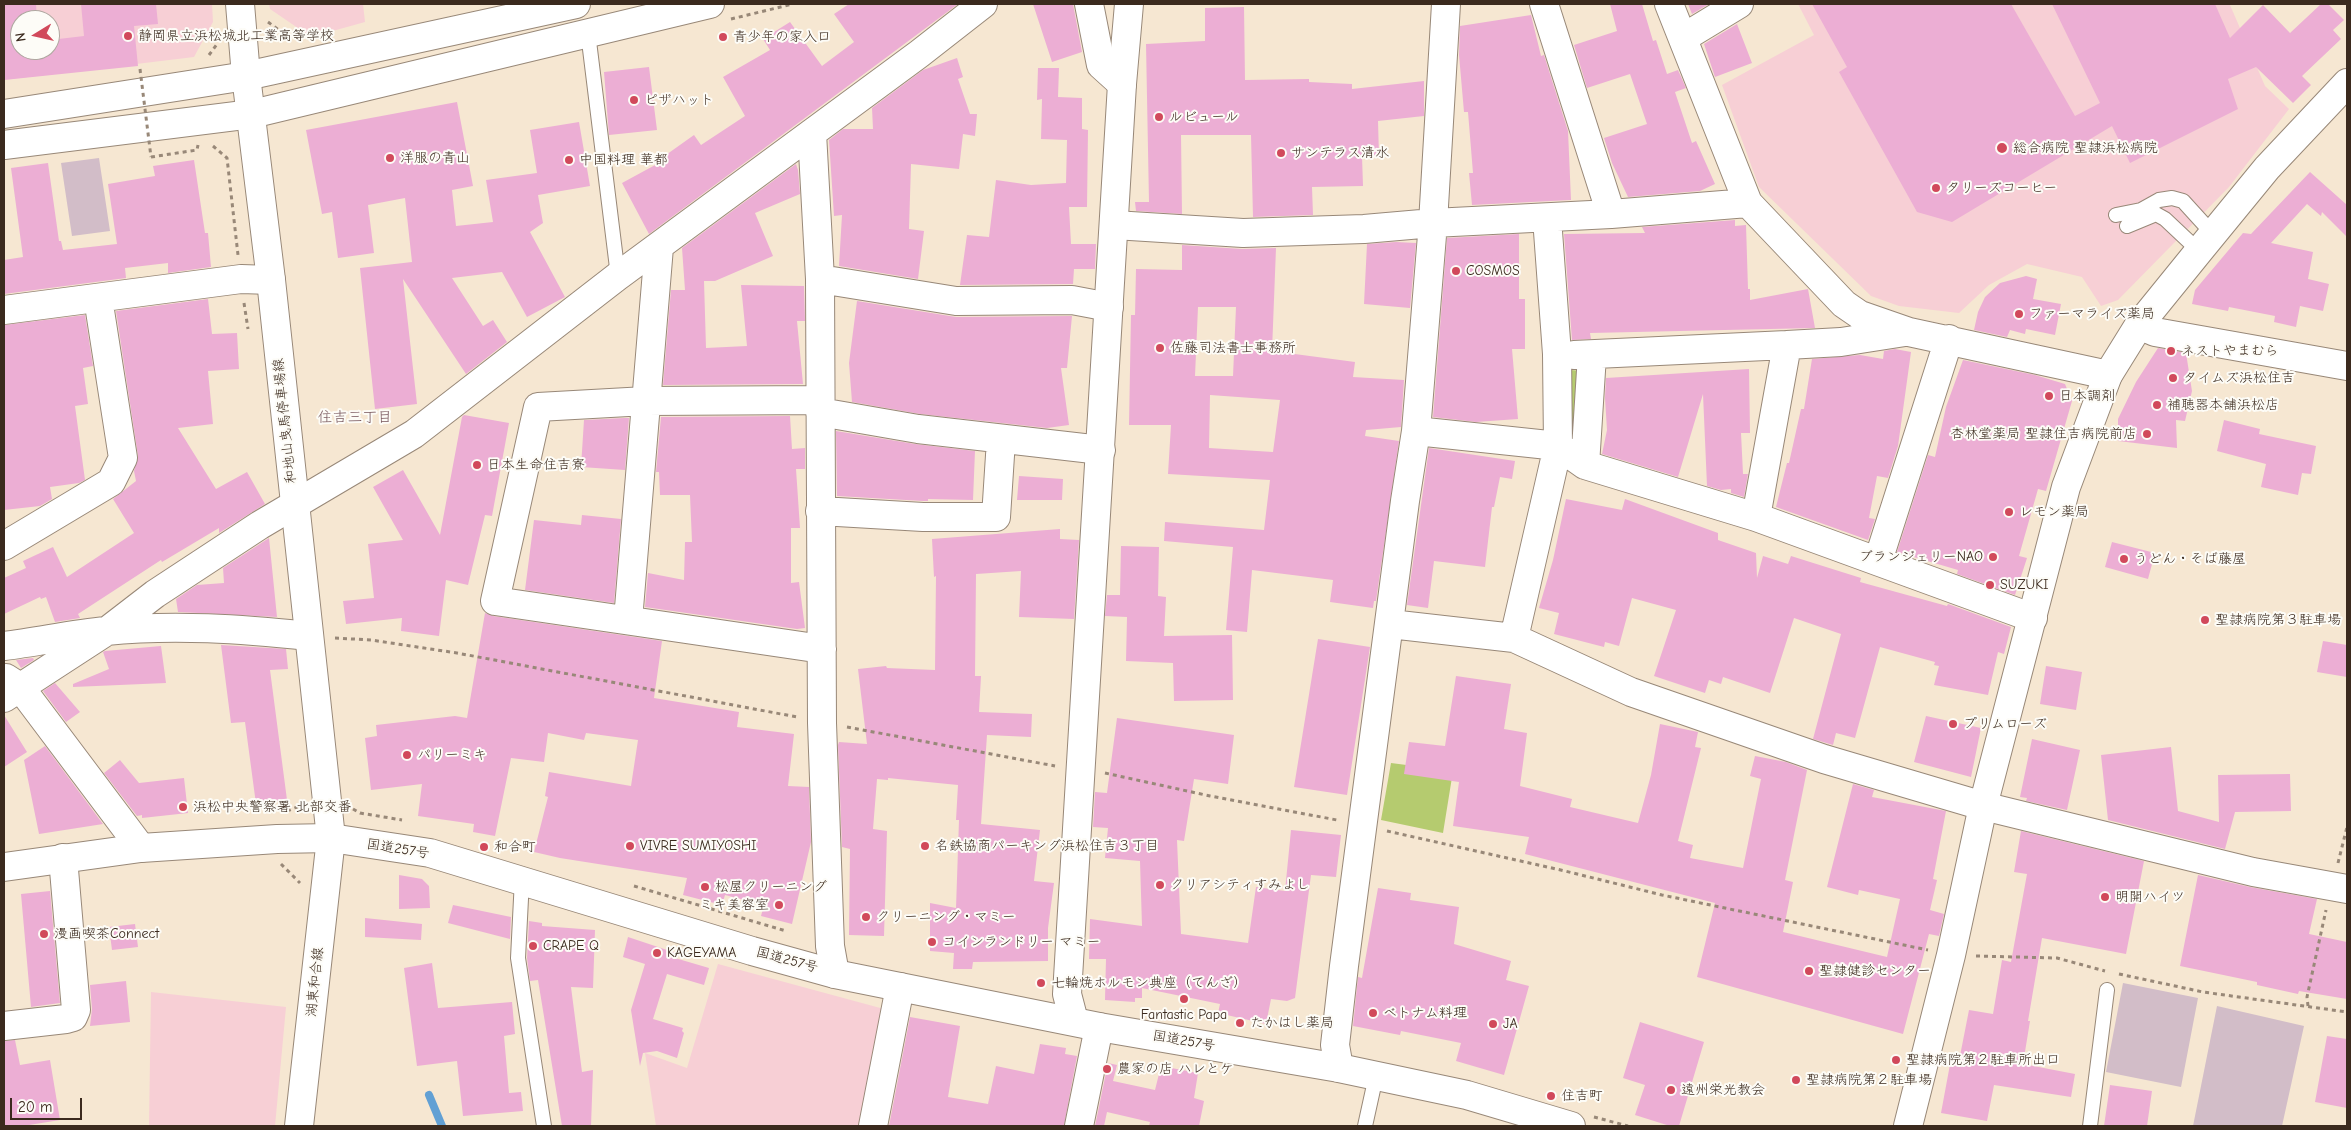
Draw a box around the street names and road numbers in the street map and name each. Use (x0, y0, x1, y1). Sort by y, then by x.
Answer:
street label: 和地山曳馬停車場線 (270, 357, 300, 485)
street label: 国道257号 (365, 836, 431, 862)
street label: 国道257号 (754, 944, 820, 976)
street label: 湖東和合線 (303, 946, 327, 1018)
street label: 国道257号 (1151, 1027, 1217, 1055)

